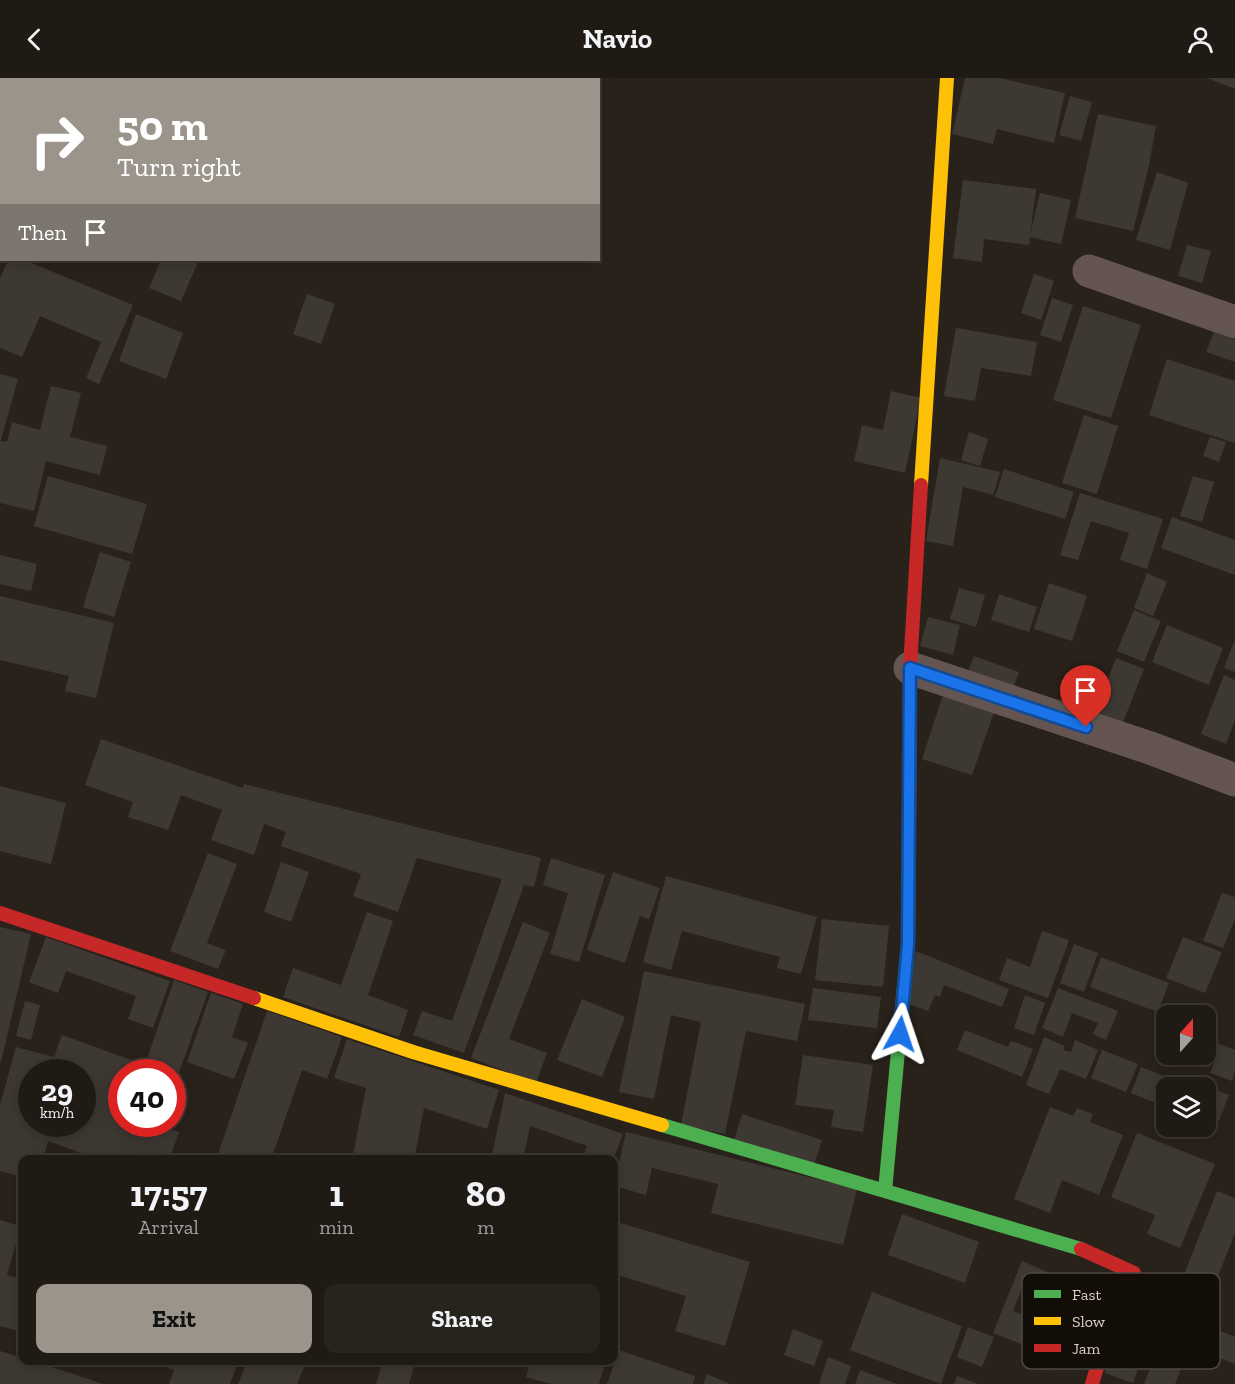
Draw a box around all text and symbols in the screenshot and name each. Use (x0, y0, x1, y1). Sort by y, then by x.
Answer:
icon: back (18, 23, 51, 56)
text: Navio (583, 23, 652, 55)
icon: person (1184, 23, 1217, 56)
text: 50 m (117, 100, 208, 151)
icon: right (18, 102, 96, 180)
text: Turn right (117, 151, 241, 183)
icon: arrive (79, 216, 112, 249)
text: Then (18, 219, 67, 246)
pin (1060, 665, 1111, 727)
icon: arrive (1069, 674, 1102, 707)
position arrow (868, 1002, 932, 1066)
north arrow (1156, 1005, 1216, 1065)
map controls (1156, 1005, 1216, 1137)
speed limit sign: 40 (108, 1059, 186, 1137)
text: 29 (41, 1073, 73, 1109)
button: layers (1156, 1077, 1216, 1137)
text: km/h (40, 1104, 74, 1122)
text: 17:57 (130, 1172, 207, 1215)
text: 1 (329, 1172, 344, 1215)
text: 80 (466, 1172, 506, 1215)
text: Arrival (139, 1215, 199, 1239)
text: min (319, 1215, 354, 1239)
text: m (477, 1215, 494, 1239)
legend (1022, 1273, 1220, 1369)
button: Exit (36, 1284, 312, 1353)
button: Share (324, 1284, 600, 1353)
text: Fast (1072, 1285, 1101, 1304)
text: Slow (1072, 1312, 1106, 1331)
text: Jam (1072, 1339, 1101, 1358)

